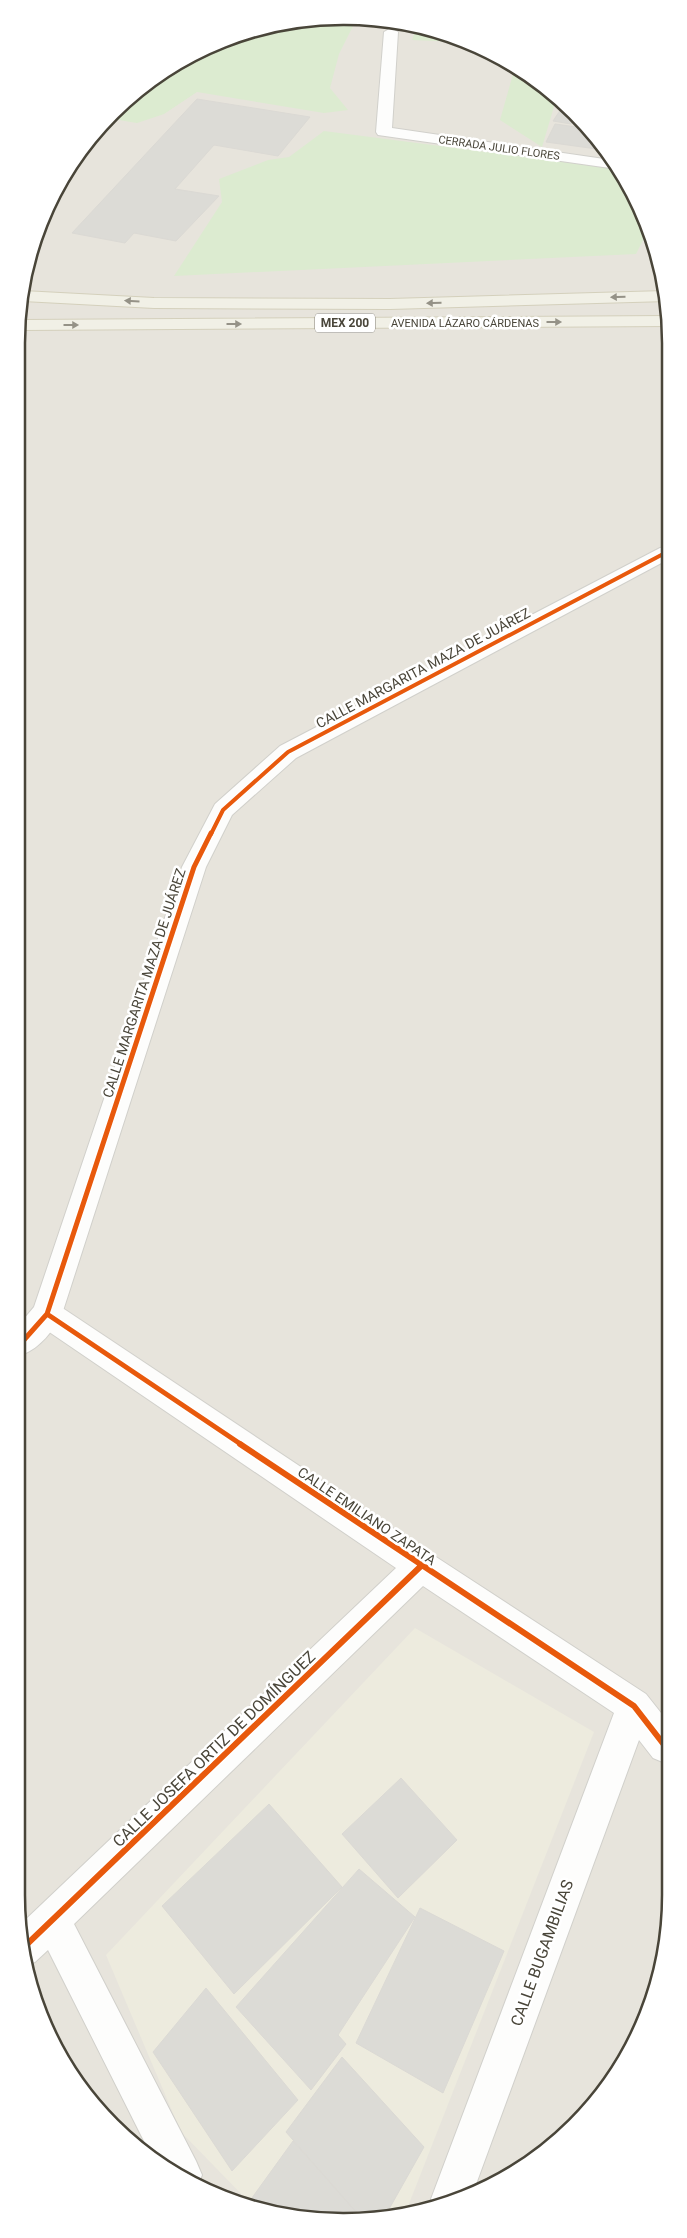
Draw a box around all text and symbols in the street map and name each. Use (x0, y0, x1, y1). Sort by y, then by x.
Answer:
street label: CERRADA JULIO FLORES (438, 133, 561, 163)
one-way arrow (609, 293, 625, 301)
one-way arrow (123, 297, 139, 305)
one-way arrow (426, 299, 442, 307)
road number: MEX 200 (315, 314, 375, 332)
street label: AVENIDA LÁZARO CÁRDENAS (391, 317, 540, 330)
one-way arrow (546, 318, 562, 326)
one-way arrow (226, 320, 242, 328)
one-way arrow (64, 321, 80, 329)
street label: CALLE MARGARITA MAZA DE JUÁREZ (313, 604, 533, 731)
street label: CALLE MARGARITA MAZA DE JUÁREZ (98, 866, 189, 1100)
street label: CALLE EMILIANO ZAPATA (295, 1464, 439, 1568)
street label: CALLE JOSEFA ORTIZ DE DOMÍNGUEZ (109, 1647, 319, 1851)
street label: CALLE BUGAMBILIAS (507, 1877, 577, 2029)

